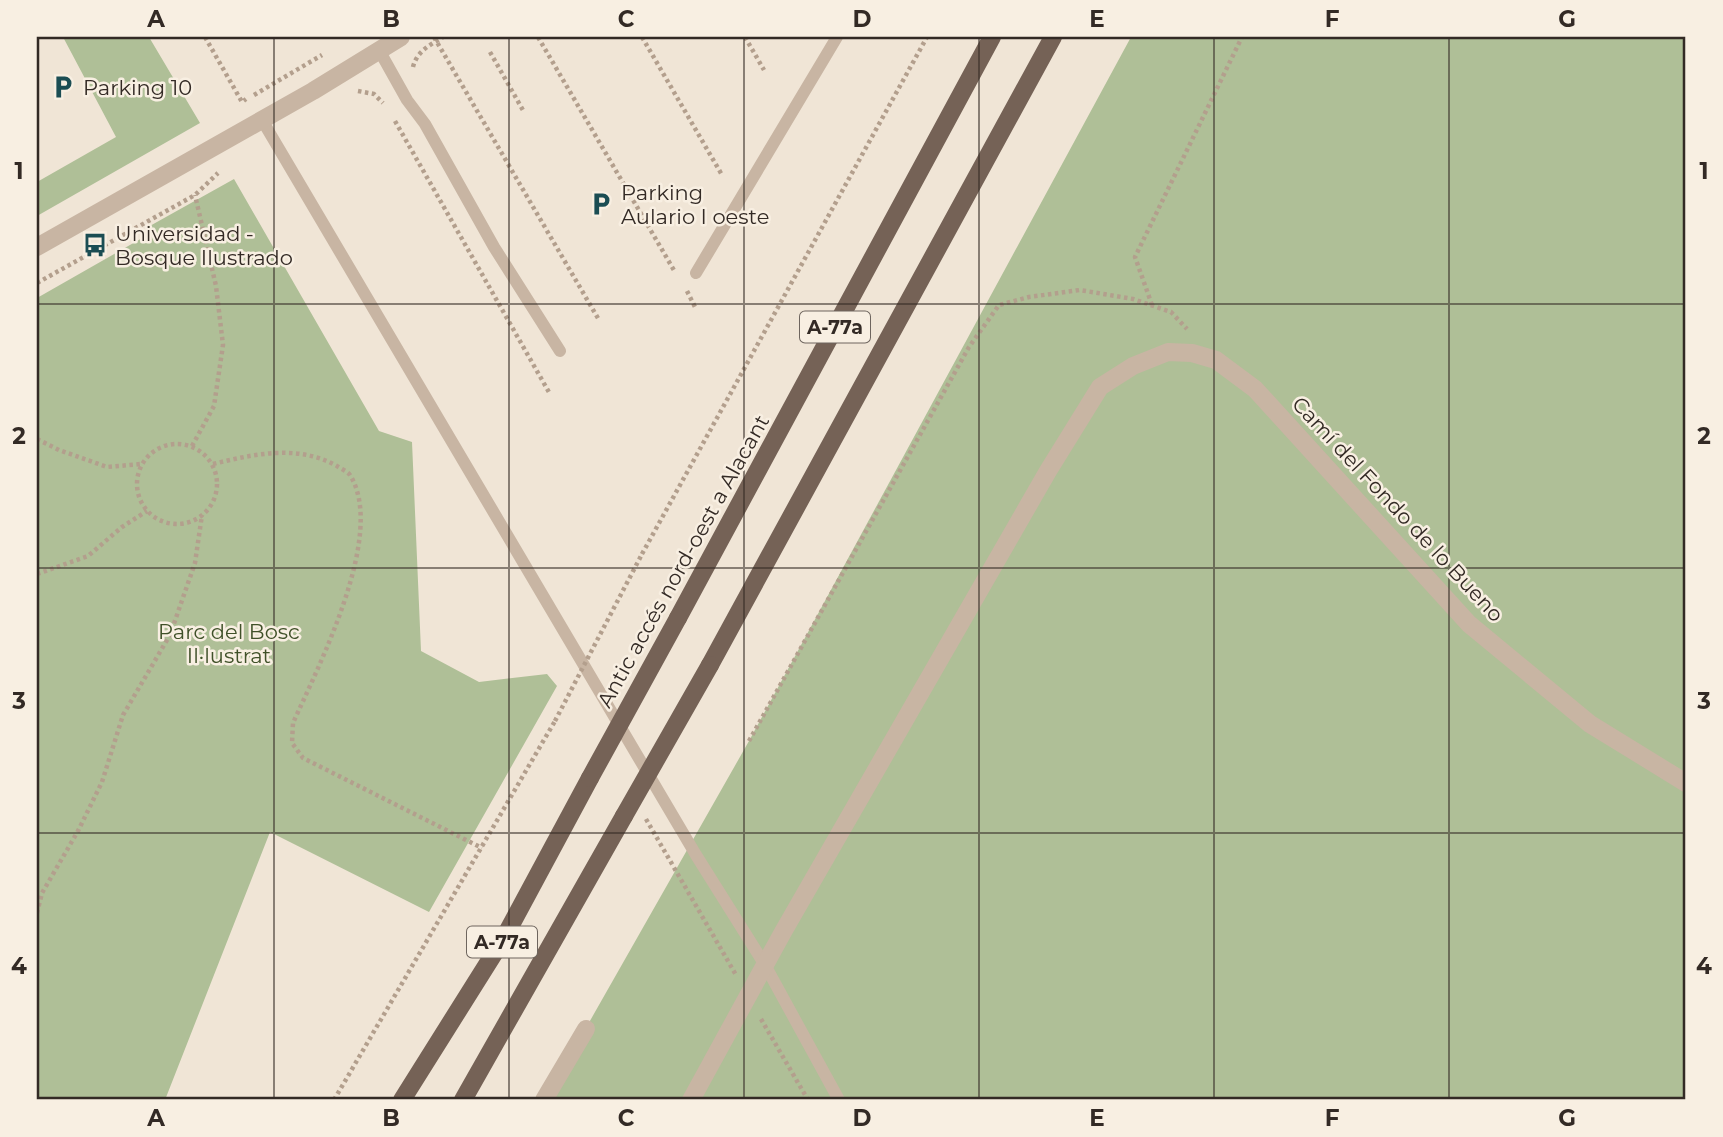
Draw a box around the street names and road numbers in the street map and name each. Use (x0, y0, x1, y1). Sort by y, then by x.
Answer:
road number: A-77a (800, 312, 870, 342)
street label: Camí del Fondo de lo Bueno (1287, 391, 1509, 627)
street label: Antic accés nord-oest a Alacant (592, 410, 774, 712)
road number: A-77a (467, 926, 537, 958)

